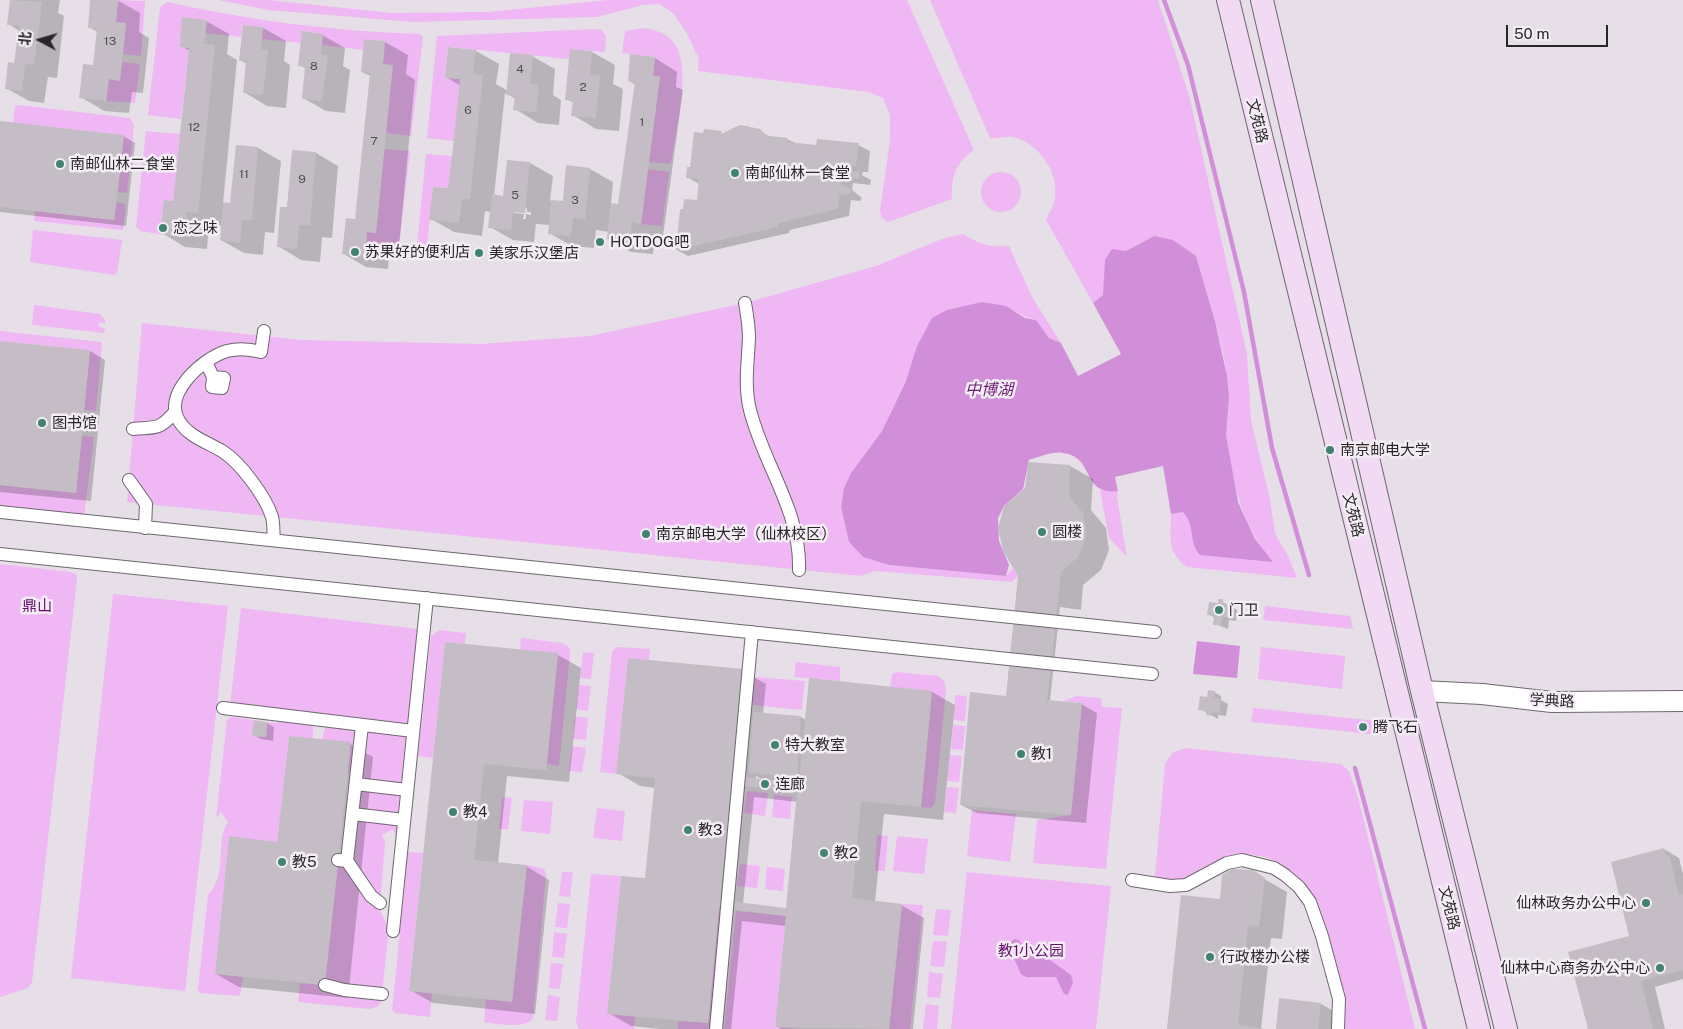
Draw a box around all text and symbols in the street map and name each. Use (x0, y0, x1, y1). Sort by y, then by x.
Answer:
north arrow (15, 15, 65, 65)
scale bar (1508, 15, 1610, 47)
text: 50 m (1514, 25, 1549, 42)
text: 北 (16, 31, 34, 46)
house number: 13 (104, 34, 116, 48)
house number: 8 (310, 59, 318, 73)
house number: 4 (516, 62, 524, 76)
house number: 2 (579, 80, 587, 94)
street label: 文苑路 (1243, 97, 1271, 145)
house number: 6 (464, 103, 472, 117)
house number: 1 (640, 115, 644, 129)
house number: 12 (188, 120, 200, 134)
house number: 7 (370, 134, 378, 148)
place label: 南邮仙林二食堂 (70, 155, 175, 173)
marker: 南邮仙林二食堂 (54, 158, 66, 170)
place label: 南邮仙林一食堂 (745, 164, 850, 182)
house number: 11 (239, 167, 249, 181)
marker: 南邮仙林一食堂 (729, 167, 741, 179)
house number: 9 (298, 172, 306, 186)
house number: 5 (511, 188, 519, 202)
house number: 3 (571, 193, 579, 207)
place label: 恋之味 (173, 219, 218, 237)
marker: 恋之味 (157, 222, 169, 234)
place label: HOTDOG吧 (610, 233, 689, 251)
marker: HOTDOG吧 (594, 236, 606, 248)
place label: 苏果好的便利店 (365, 243, 470, 261)
place label: 美家乐汉堡店 (489, 244, 579, 262)
marker: 苏果好的便利店 (349, 246, 361, 258)
marker: 美家乐汉堡店 (473, 247, 485, 259)
water label: 中博湖 (965, 380, 1013, 400)
place label: 图书馆 (52, 414, 97, 432)
marker: 图书馆 (36, 417, 48, 429)
place label: 南京邮电大学 (1340, 441, 1430, 459)
marker: 南京邮电大学 (1324, 444, 1336, 456)
street label: 文苑路 (1339, 491, 1367, 539)
place label: 圆楼 (1052, 523, 1082, 541)
place label: 南京邮电大学（仙林校区） (656, 525, 836, 543)
marker: 圆楼 (1036, 526, 1048, 538)
marker: 南京邮电大学（仙林校区） (640, 528, 652, 540)
park label: 鼎山 (22, 597, 52, 615)
place label: 门卫 (1229, 601, 1259, 619)
marker: 门卫 (1213, 604, 1225, 616)
street label: 学典路 (1529, 691, 1575, 711)
place label: 腾飞石 (1373, 718, 1418, 736)
marker: 腾飞石 (1357, 721, 1369, 733)
place label: 特大教室 (785, 736, 845, 754)
marker: 特大教室 (769, 739, 781, 751)
place label: 教1 (1031, 745, 1052, 763)
marker: 教1 (1015, 748, 1027, 760)
place label: 连廊 (775, 775, 805, 793)
marker: 连廊 (759, 778, 771, 790)
place label: 教4 (463, 803, 487, 821)
marker: 教4 (447, 806, 459, 818)
place label: 教3 (698, 821, 722, 839)
marker: 教3 (682, 824, 694, 836)
place label: 教2 (834, 844, 858, 862)
marker: 教2 (818, 847, 830, 859)
place label: 教5 (292, 853, 317, 871)
marker: 教5 (276, 856, 288, 868)
street label: 文苑路 (1435, 884, 1463, 932)
place label: 仙林政务办公中心 (1516, 894, 1636, 912)
marker: 仙林政务办公中心 (1640, 897, 1652, 909)
park label: 教1小公园 (998, 942, 1064, 960)
place label: 行政楼办公楼 (1220, 948, 1310, 966)
marker: 行政楼办公楼 (1204, 951, 1216, 963)
place label: 仙林中心商务办公中心 (1500, 959, 1650, 977)
marker: 仙林中心商务办公中心 (1654, 962, 1666, 974)

